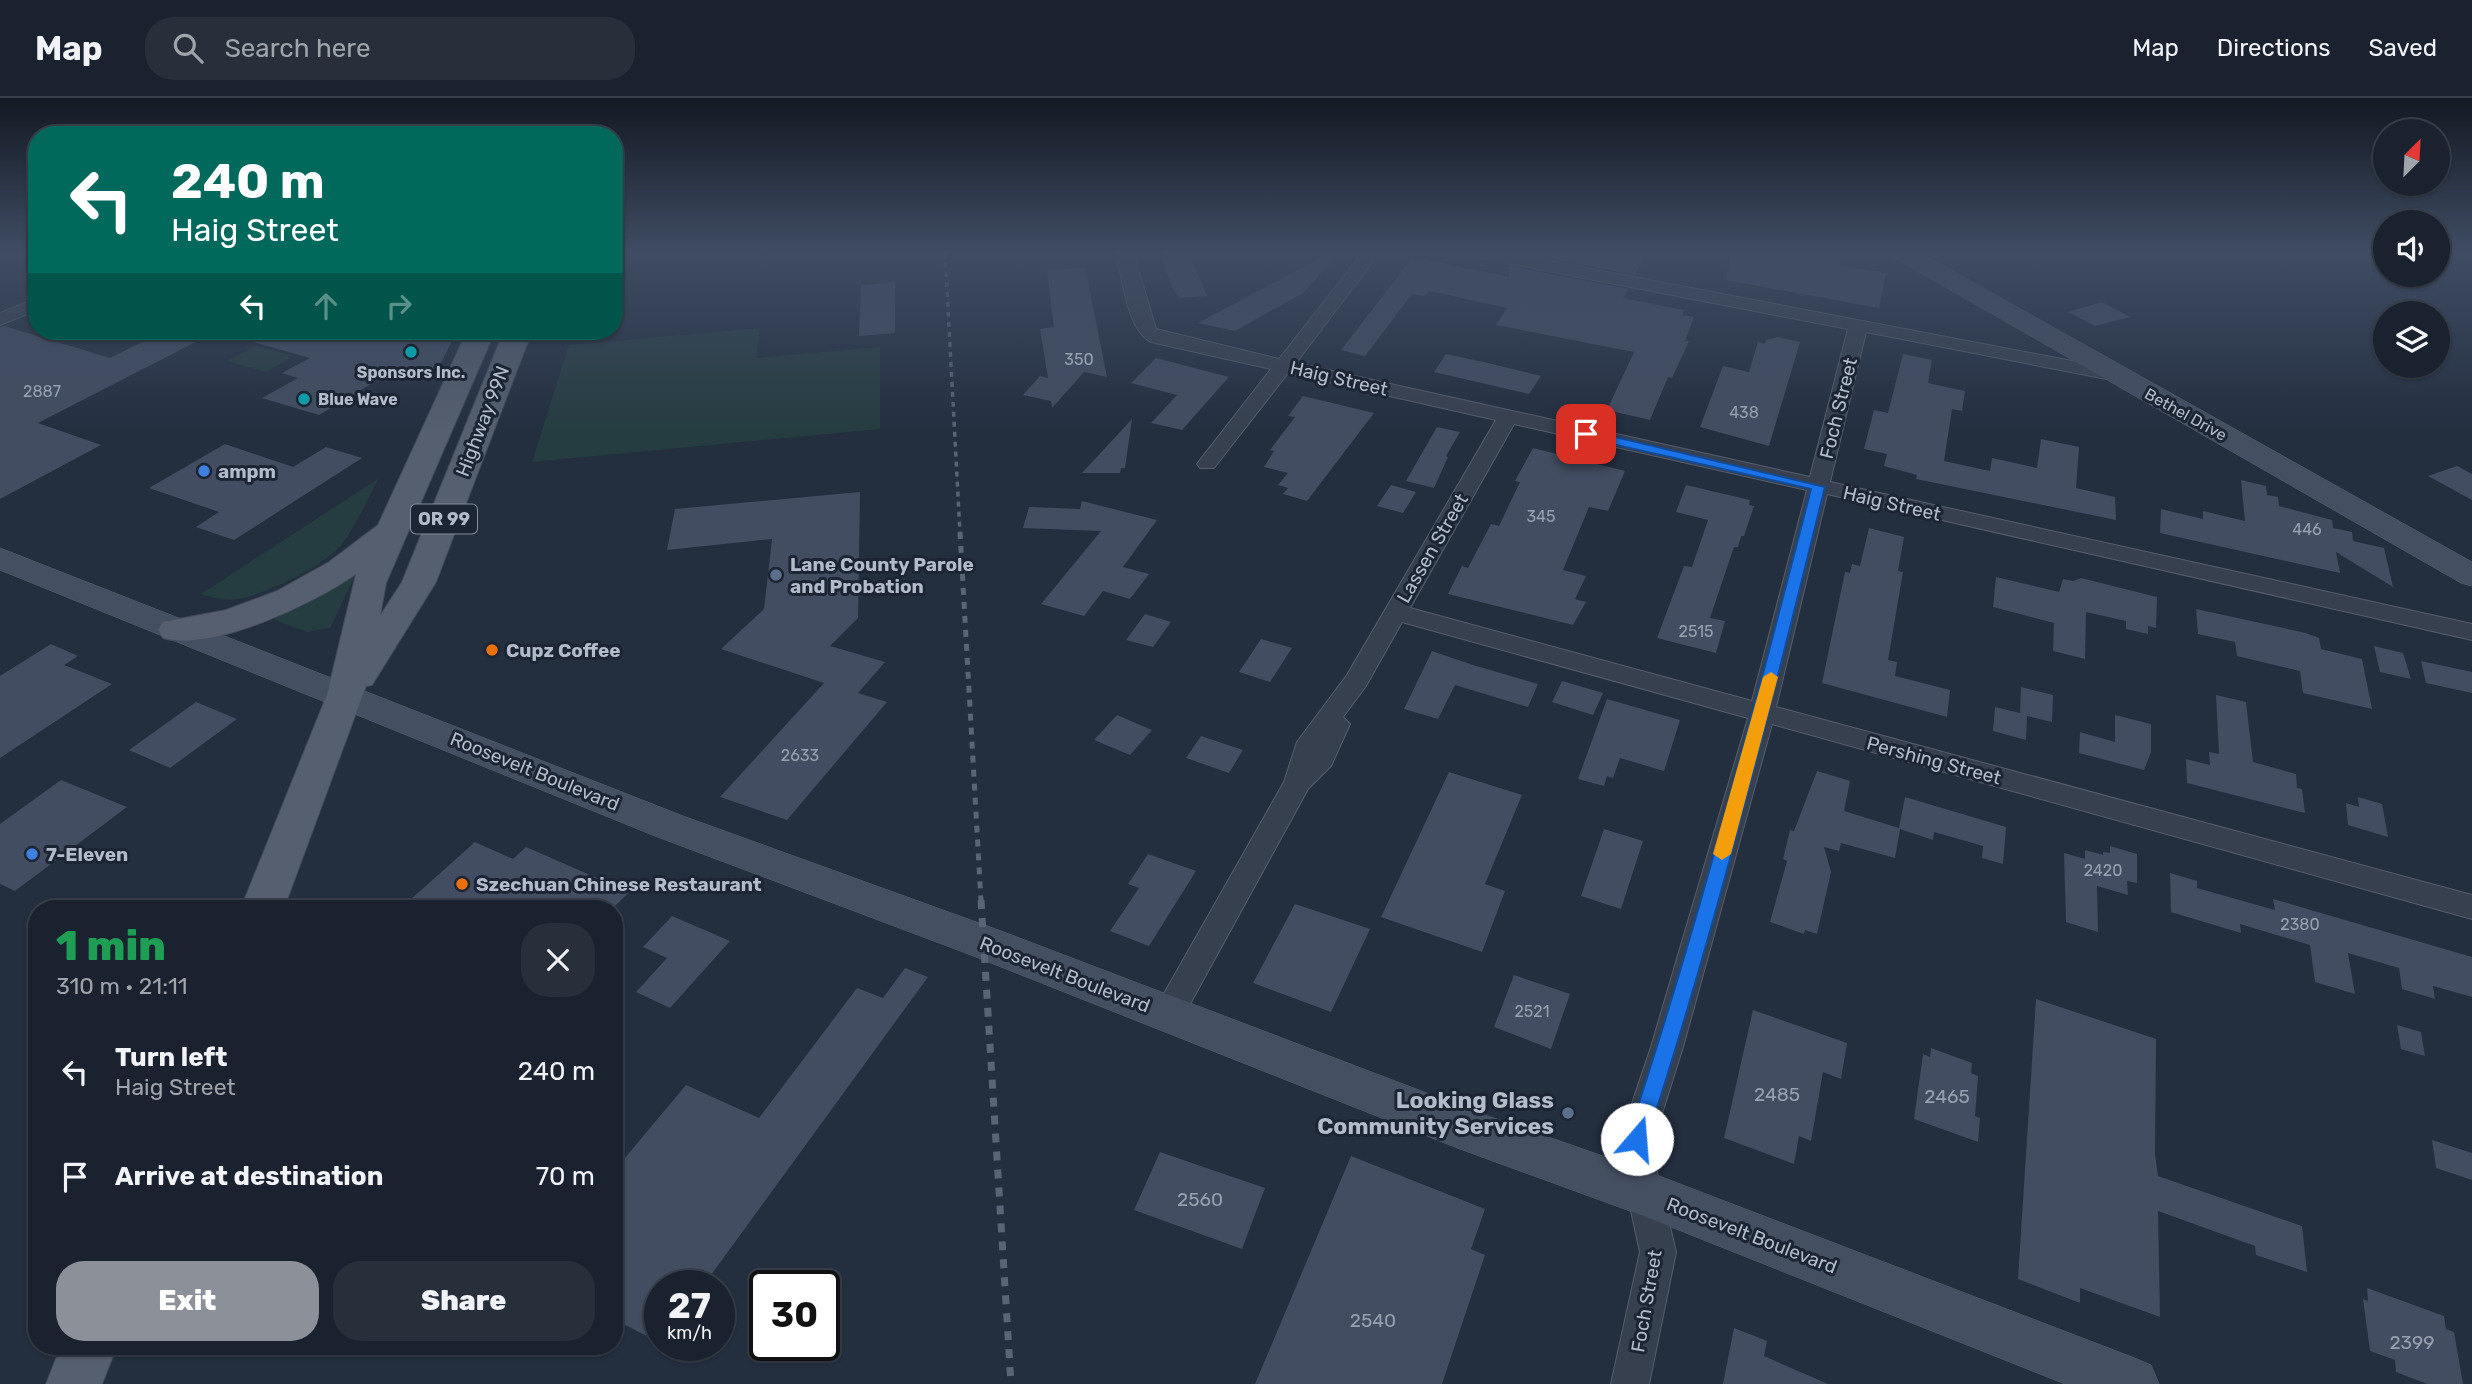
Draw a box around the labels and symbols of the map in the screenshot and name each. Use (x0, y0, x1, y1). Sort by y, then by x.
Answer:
north arrow (2373, 119, 2450, 196)
marker: Sponsors Inc. (403, 344, 419, 360)
house number: 350 (1064, 350, 1094, 369)
street label: Foch Street (1815, 355, 1862, 461)
street label: Haig Street (1288, 356, 1391, 401)
place label: Sponsors Inc. (357, 363, 465, 382)
street label: Highway 99N (451, 363, 514, 480)
house number: 2887 (23, 382, 61, 401)
street label: Bethel Drive (2141, 384, 2230, 445)
place label: Blue Wave (318, 390, 398, 409)
marker: Blue Wave (296, 391, 312, 407)
house number: 438 (1729, 403, 1759, 422)
pin (1556, 404, 1616, 464)
place label: ampm (218, 460, 276, 483)
marker: ampm (196, 463, 212, 479)
street label: Haig Street (1841, 481, 1944, 526)
street label: Lassen Street (1392, 489, 1473, 607)
road number: OR 99 (411, 505, 477, 534)
house number: 345 (1526, 507, 1556, 526)
house number: 446 (2292, 520, 2322, 539)
place label: Lane County Parole and Probation (790, 553, 974, 598)
marker: Lane County Parole and Probation (768, 567, 784, 583)
house number: 2515 (1678, 622, 1714, 641)
place label: Cupz Coffee (506, 639, 621, 662)
marker: Cupz Coffee (484, 642, 500, 658)
street label: Roosevelt Boulevard (447, 727, 623, 816)
street label: Pershing Street (1864, 731, 2004, 790)
house number: 2633 (781, 746, 819, 765)
place label: 7-Eleven (46, 843, 128, 866)
marker: 7-Eleven (24, 846, 40, 862)
house number: 2420 (2084, 861, 2122, 880)
place label: Szechuan Chinese Restaurant (476, 873, 762, 896)
marker: Szechuan Chinese Restaurant (454, 876, 470, 892)
house number: 2380 (2280, 915, 2320, 934)
street label: Roosevelt Boulevard (976, 931, 1153, 1018)
house number: 2521 (1514, 1002, 1550, 1021)
house number: 2485 (1754, 1083, 1800, 1106)
house number: 2465 (1924, 1085, 1970, 1108)
place label: Looking Glass Community Services (1317, 1086, 1554, 1140)
position arrow (1600, 1102, 1674, 1176)
marker: Looking Glass Community Services (1560, 1105, 1576, 1121)
house number: 2560 (1177, 1188, 1223, 1211)
street label: Roosevelt Boulevard (1663, 1192, 1840, 1279)
street label: Foch Street (1626, 1248, 1667, 1354)
speed limit sign: 30 (749, 1270, 840, 1361)
house number: 2540 (1350, 1309, 1396, 1332)
house number: 2399 (2389, 1331, 2435, 1354)

